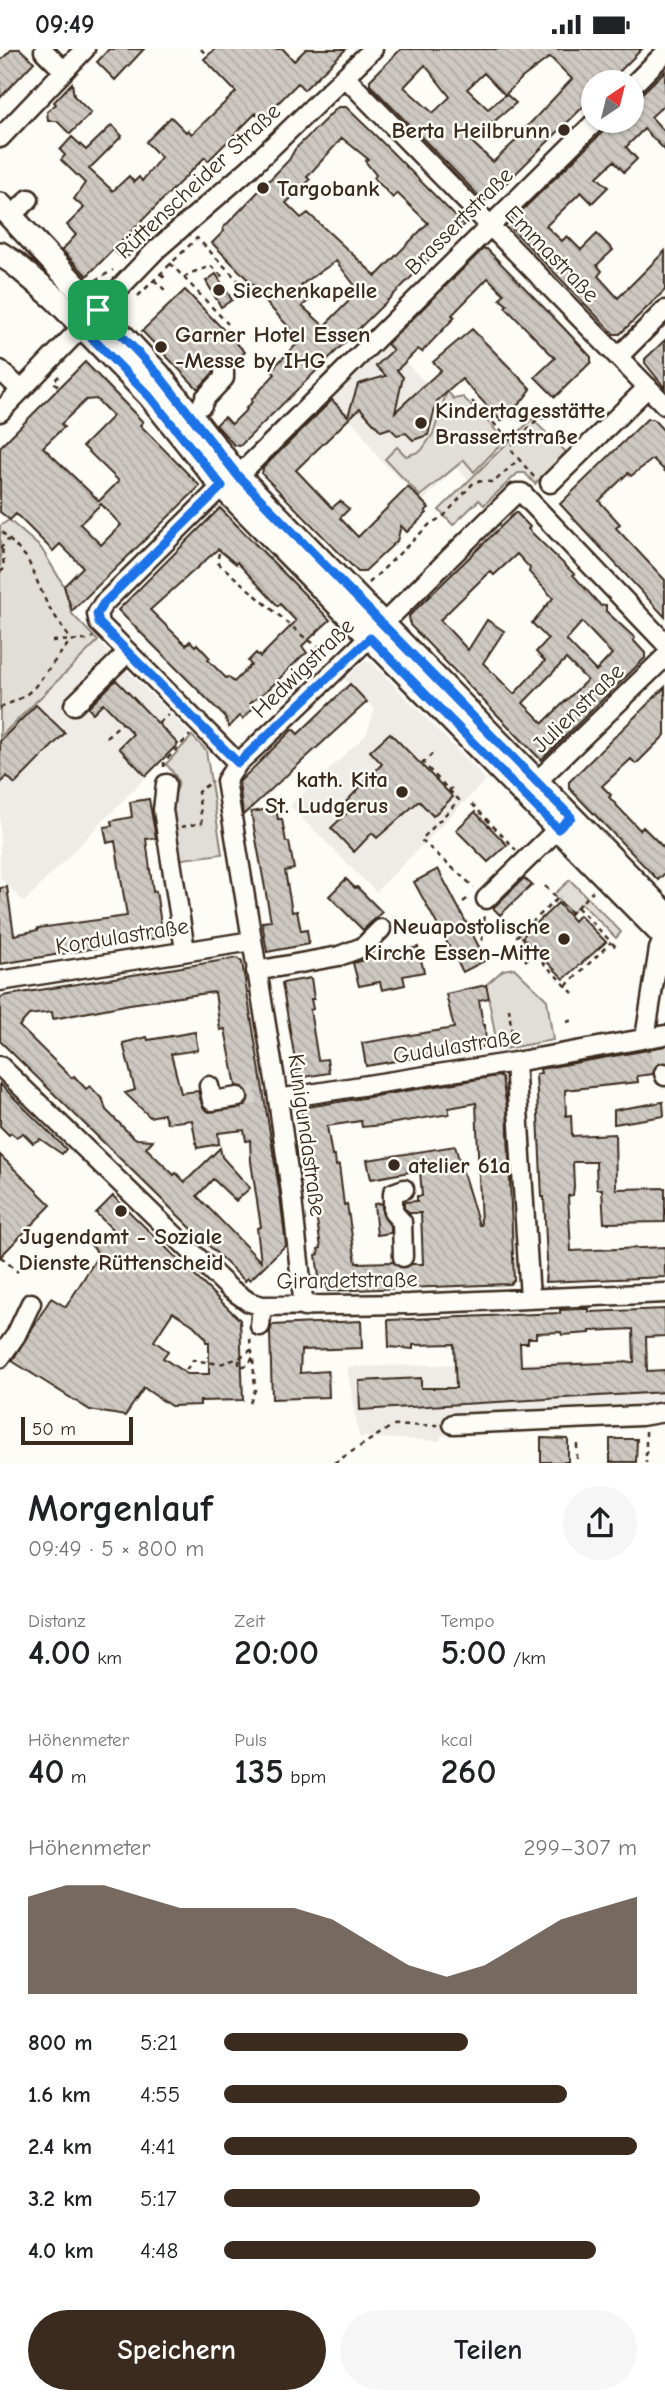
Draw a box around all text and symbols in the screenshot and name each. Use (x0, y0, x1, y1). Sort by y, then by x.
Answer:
text: 09:49 (35, 10, 95, 40)
north arrow (581, 70, 644, 133)
map controls (581, 70, 644, 133)
street label: Rüttenscheider Straße (110, 98, 286, 264)
place label: Berta Heilbrunn (392, 117, 550, 144)
marker: Berta Heilbrunn (556, 122, 572, 138)
street label: Brassertstraße (399, 161, 519, 281)
place label: Targobank (277, 175, 379, 202)
marker: Targobank (255, 180, 271, 196)
street label: Emmastraße (499, 200, 605, 308)
place label: Siechenkapelle (233, 277, 377, 304)
pin (68, 280, 128, 340)
marker: Siechenkapelle (211, 282, 227, 298)
icon: arrive (79, 291, 117, 329)
place label: Garner Hotel Essen -Messe by IHG (175, 321, 371, 374)
marker: Garner Hotel Essen -Messe by IHG (153, 339, 169, 355)
place label: Kindertagesstätte Brassertstraße (435, 397, 605, 450)
marker: Kindertagesstätte Brassertstraße (413, 415, 429, 431)
street label: Hedwigstraße (246, 612, 360, 724)
street label: Julienstraße (527, 658, 629, 758)
place label: kath. Kita St. Ludgerus (265, 766, 388, 819)
marker: kath. Kita St. Ludgerus (394, 784, 410, 800)
street label: Kordulastraße (53, 912, 191, 960)
place label: Neuapostolische Kirche Essen-Mitte (364, 913, 550, 966)
marker: Neuapostolische Kirche Essen-Mitte (556, 931, 572, 947)
street label: Gudulastraße (391, 1023, 523, 1069)
street label: Kunigundastraße (282, 1052, 332, 1218)
place label: atelier 61a (408, 1152, 511, 1179)
marker: atelier 61a (386, 1157, 402, 1173)
marker: Jugendamt - Soziale Dienste Rüttenscheid (113, 1203, 129, 1219)
place label: Jugendamt - Soziale Dienste Rüttenscheid (18, 1223, 224, 1276)
street label: Girardetstraße (276, 1265, 418, 1295)
scale bar (21, 1413, 133, 1445)
text: 50 m (32, 1418, 76, 1440)
button: share (563, 1486, 637, 1560)
text: Morgenlauf (28, 1487, 213, 1531)
text: 09:49 · 5 × 800 m (28, 1535, 204, 1562)
text: Distanz (28, 1610, 86, 1632)
text: Zeit (234, 1610, 265, 1632)
text: Tempo (441, 1610, 494, 1632)
text: 4.00 (28, 1632, 91, 1673)
text: 20:00 (234, 1632, 319, 1673)
text: 5:00 (441, 1632, 507, 1673)
text: km (91, 1647, 122, 1669)
text: /km (507, 1647, 546, 1669)
text: Höhenmeter (28, 1729, 129, 1751)
text: Puls (234, 1729, 267, 1751)
text: kcal (441, 1729, 473, 1751)
text: 40 (28, 1751, 64, 1792)
text: 135 (234, 1751, 284, 1792)
text: 260 (441, 1751, 496, 1792)
text: m (64, 1766, 87, 1788)
text: bpm (284, 1766, 326, 1788)
text: Höhenmeter (28, 1834, 150, 1861)
text: 299–307 m (524, 1834, 637, 1861)
text: 800 m (28, 2029, 93, 2056)
text: 5:21 (140, 2029, 178, 2056)
text: 1.6 km (28, 2081, 91, 2108)
text: 4:55 (140, 2081, 180, 2108)
text: 2.4 km (28, 2133, 92, 2160)
text: 4:41 (140, 2133, 176, 2160)
text: 3.2 km (28, 2185, 93, 2212)
text: 5:17 (140, 2185, 177, 2212)
text: 4.0 km (28, 2237, 94, 2264)
text: 4:48 (140, 2237, 178, 2264)
button: Speichern (28, 2310, 326, 2390)
button: Teilen (340, 2310, 637, 2390)

